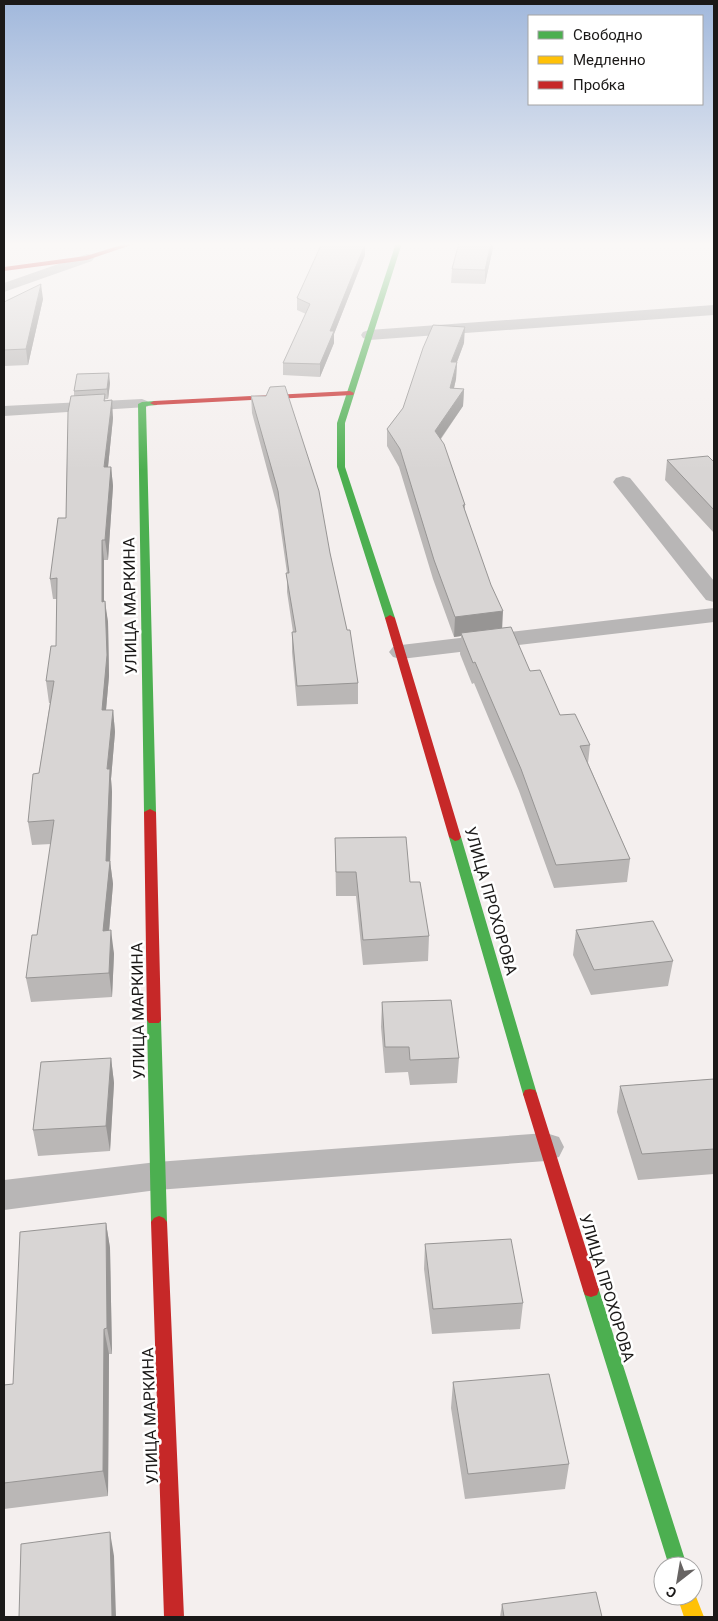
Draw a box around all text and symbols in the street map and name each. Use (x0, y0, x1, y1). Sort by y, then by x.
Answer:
legend (528, 15, 703, 105)
text: Свободно (573, 26, 642, 44)
text: Медленно (573, 51, 646, 69)
text: Пробка (573, 76, 625, 94)
street label: УЛИЦА МАРКИНА (119, 537, 141, 675)
street label: УЛИЦА ПРОХОРОВА (461, 825, 521, 978)
street label: УЛИЦА МАРКИНА (127, 942, 149, 1080)
street label: УЛИЦА ПРОХОРОВА (576, 1212, 639, 1365)
street label: УЛИЦА МАРКИНА (138, 1347, 162, 1485)
north arrow (653, 1556, 703, 1606)
text: С (663, 1583, 679, 1601)

